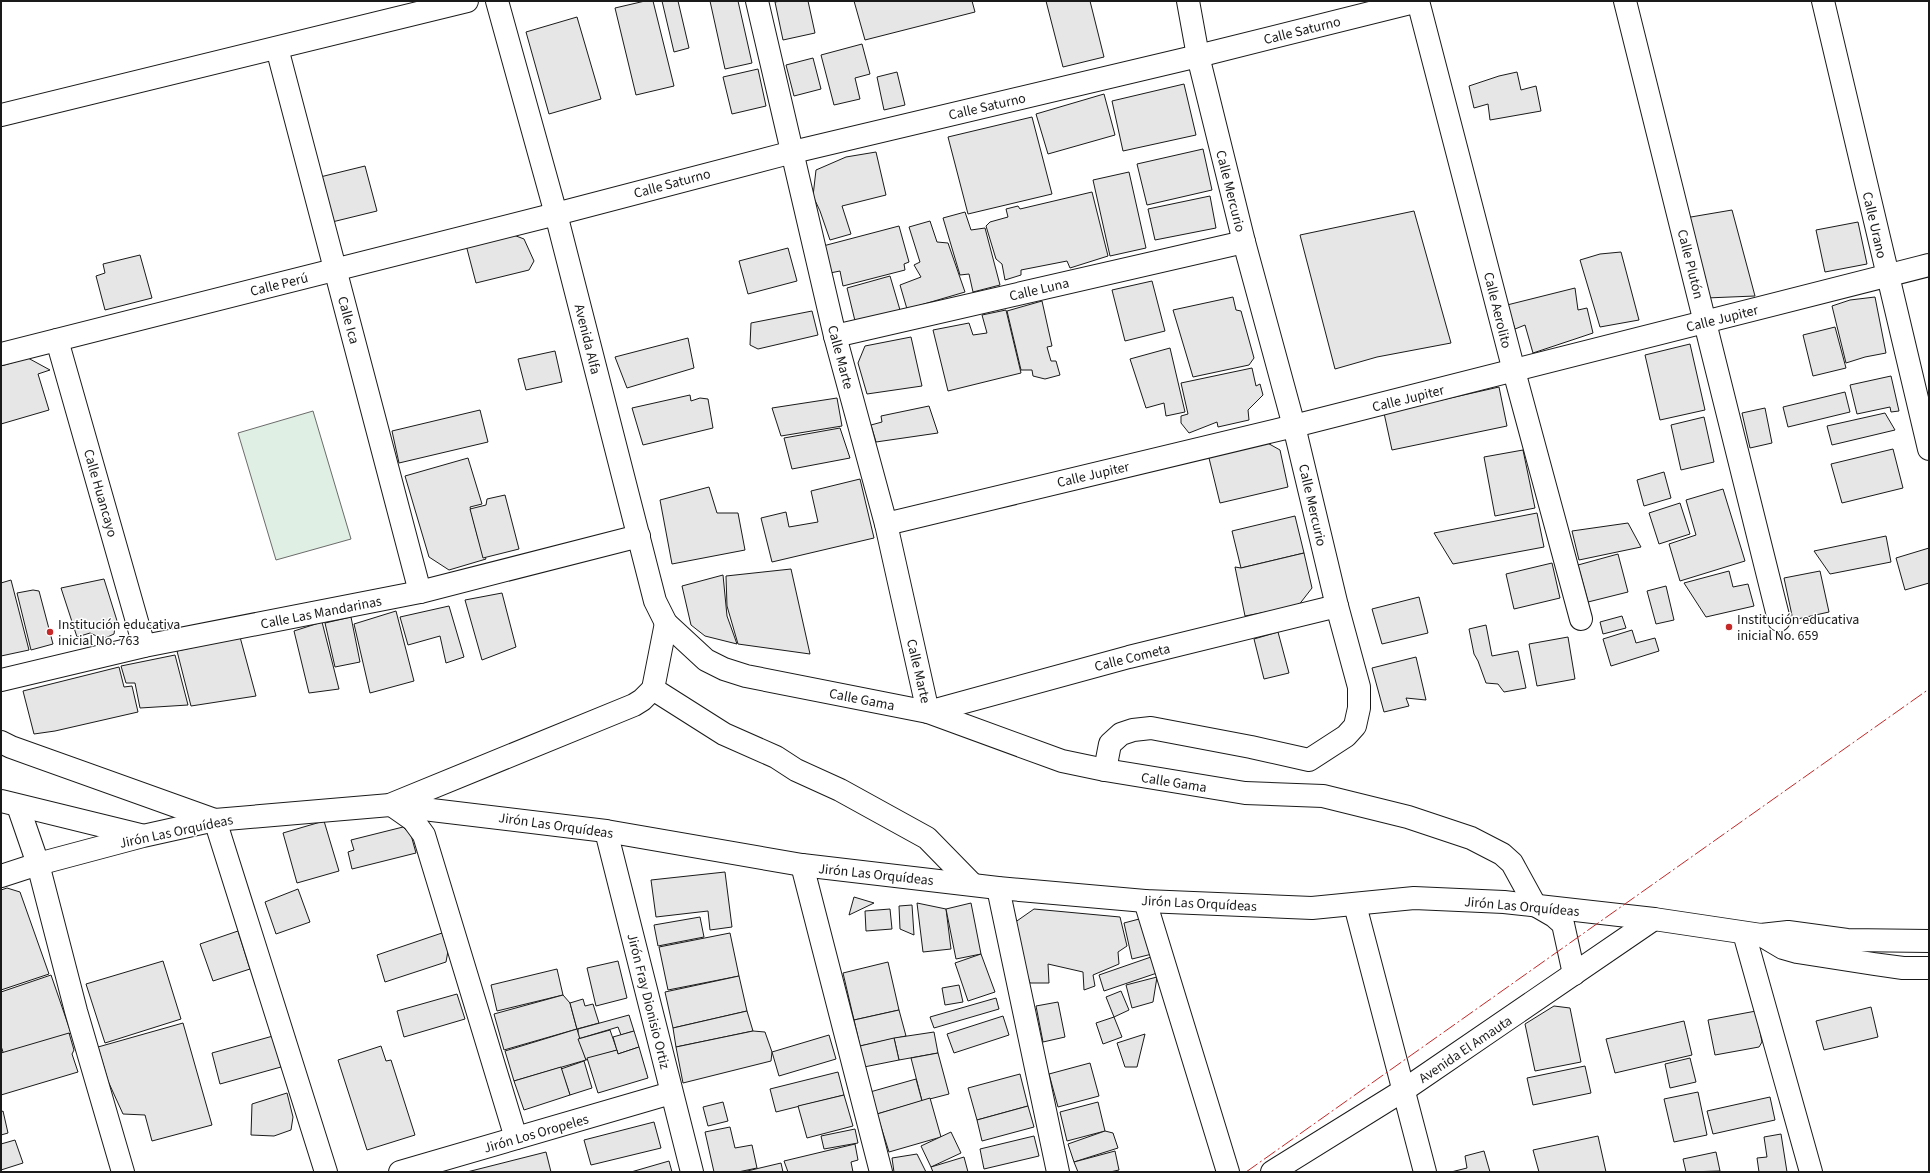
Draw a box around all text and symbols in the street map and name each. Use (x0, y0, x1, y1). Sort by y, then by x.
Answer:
street label: Calle Saturno (1262, 12, 1343, 50)
street label: Calle Saturno (947, 88, 1028, 126)
street label: Calle Mercurio (1210, 148, 1250, 234)
street label: Calle Saturno (632, 164, 713, 204)
street label: Calle Urano (1857, 190, 1891, 261)
street label: Calle Plutón (1672, 227, 1708, 301)
street label: Calle Perú (248, 268, 310, 302)
street label: Calle Aerolito (1478, 270, 1516, 350)
street label: Calle Luna (1007, 273, 1071, 307)
street label: Calle Ica (332, 294, 364, 346)
street label: Calle Jupiter (1684, 300, 1761, 338)
street label: Avenida Alfa (569, 302, 605, 376)
street label: Calle Marte (822, 323, 858, 392)
street label: Calle Jupiter (1370, 380, 1447, 418)
street label: Calle Huancayo (78, 447, 122, 540)
street label: Calle Jupiter (1055, 457, 1132, 493)
street label: Calle Mercurio (1293, 462, 1331, 548)
street label: Calle Las Mandarinas (259, 591, 384, 635)
place label: Institución educativa inicial No. 659 (1737, 610, 1859, 646)
place label: Institución educativa inicial No. 763 (58, 615, 180, 651)
marker: Institución educativa inicial No. 659 (1724, 622, 1734, 632)
marker: Institución educativa inicial No. 763 (45, 627, 55, 637)
street label: Calle Marte (901, 637, 935, 705)
street label: Calle Cometa (1092, 639, 1172, 677)
street label: Calle Gama (827, 684, 896, 716)
street label: Calle Gama (1140, 768, 1208, 798)
street label: Jirón Las Orquídeas (497, 808, 615, 844)
street label: Jirón Las Orquídeas (118, 810, 235, 854)
street label: Jirón Las Orquídeas (817, 859, 935, 891)
street label: Jirón Las Orquídeas (1141, 891, 1257, 917)
street label: Jirón Las Orquídeas (1463, 892, 1581, 922)
street label: Jirón Fray Dionisio Ortiz (621, 931, 675, 1071)
street label: Avenida El Amauta (1415, 1011, 1516, 1089)
street label: Jirón Los Oropeles (481, 1109, 591, 1159)

